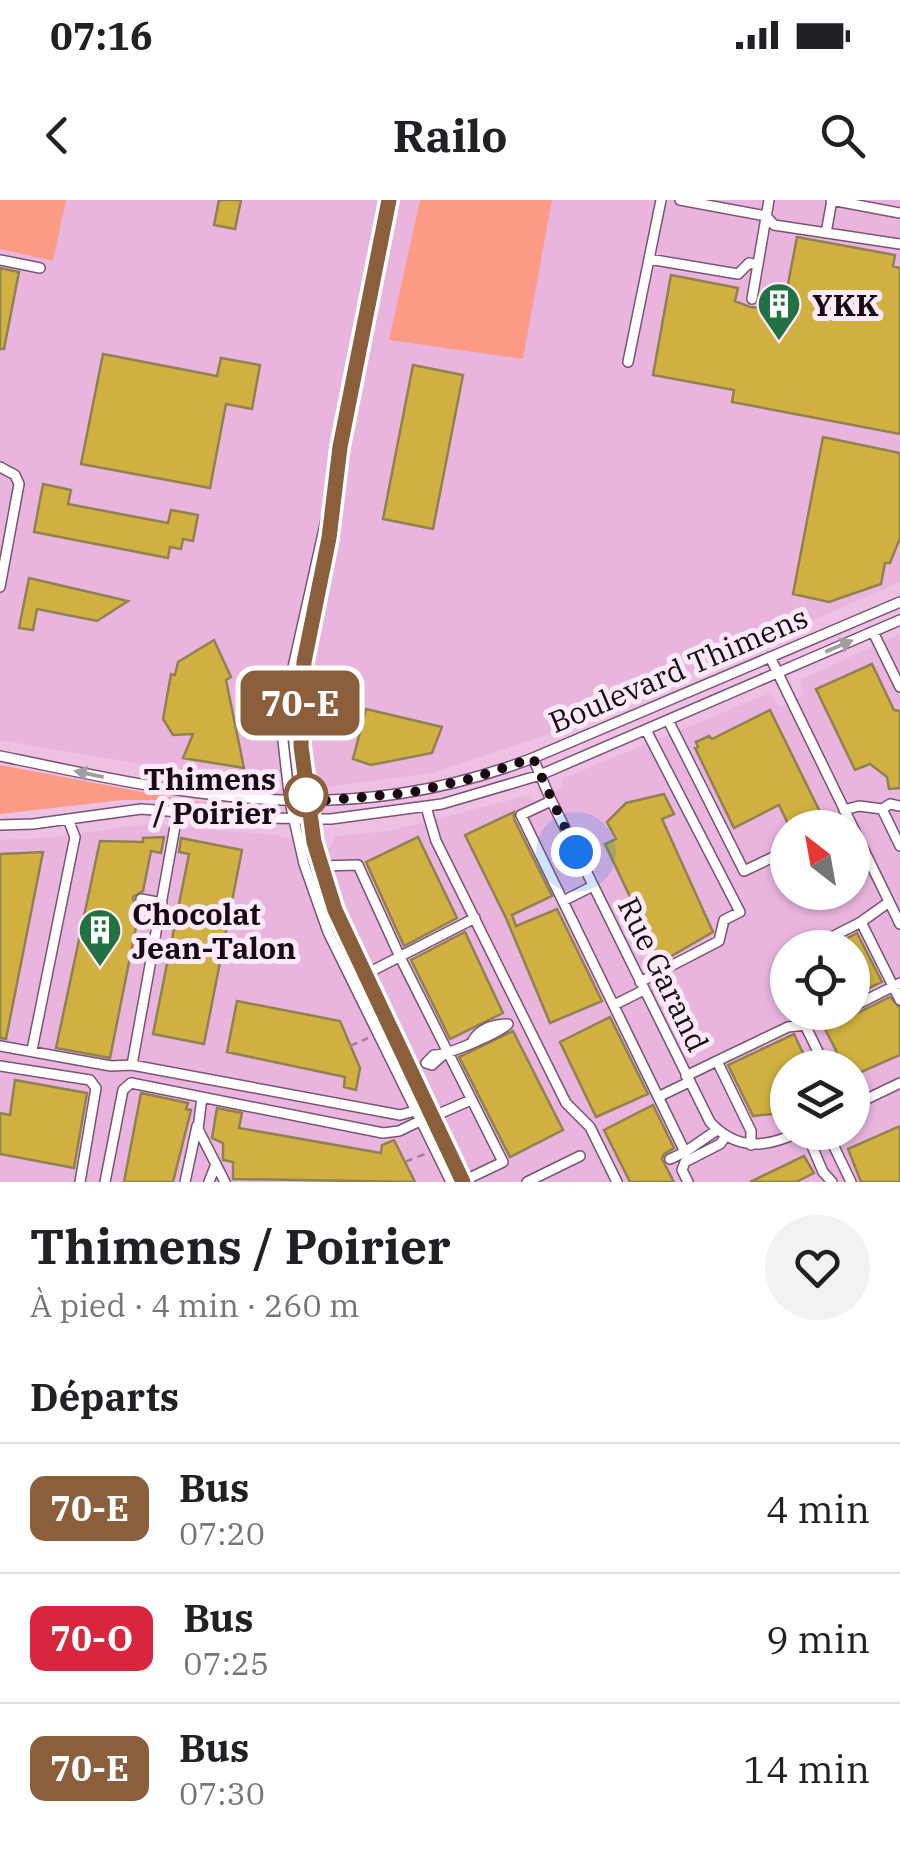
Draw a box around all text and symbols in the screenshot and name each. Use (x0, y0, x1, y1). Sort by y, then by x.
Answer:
text: 07:16 (50, 11, 153, 60)
text: Railo (393, 106, 507, 164)
icon: back (30, 108, 85, 163)
icon: search (815, 108, 870, 163)
building icon: YKK (756, 281, 802, 342)
place label: YKK (812, 285, 879, 324)
street label: Boulevard Thimens (543, 597, 813, 741)
one-way arrow (824, 638, 854, 654)
line badge: 70-E (230, 670, 370, 736)
text: 70-E (261, 680, 339, 726)
place label: Thimens / Poirier (144, 759, 276, 832)
one-way arrow (74, 765, 105, 781)
marker: Thimens / Poirier (285, 774, 327, 816)
north arrow (770, 810, 870, 910)
map controls (770, 810, 870, 1150)
your location (551, 827, 601, 877)
street label: Rue Garand (610, 890, 718, 1058)
place label: Chocolat Jean-Talon (132, 894, 296, 967)
building icon: Chocolat Jean-Talon (77, 907, 123, 968)
button: locate (770, 930, 870, 1030)
button: layers (770, 1050, 870, 1150)
text: Thimens / Poirier (30, 1215, 451, 1277)
button: heart (765, 1215, 870, 1320)
text: À pied · 4 min · 260 m (30, 1284, 360, 1326)
text: Départs (30, 1372, 179, 1421)
text: Bus (179, 1463, 249, 1512)
text: 4 min (766, 1484, 870, 1533)
text: 70-E (50, 1485, 129, 1531)
text: 07:20 (179, 1512, 265, 1554)
text: Bus (183, 1593, 254, 1642)
text: 9 min (766, 1614, 870, 1663)
text: 70-O (50, 1615, 133, 1661)
text: 07:25 (183, 1642, 269, 1684)
text: Bus (179, 1723, 249, 1772)
text: 14 min (743, 1744, 870, 1793)
text: 70-E (50, 1745, 129, 1791)
text: 07:30 (179, 1772, 265, 1814)

